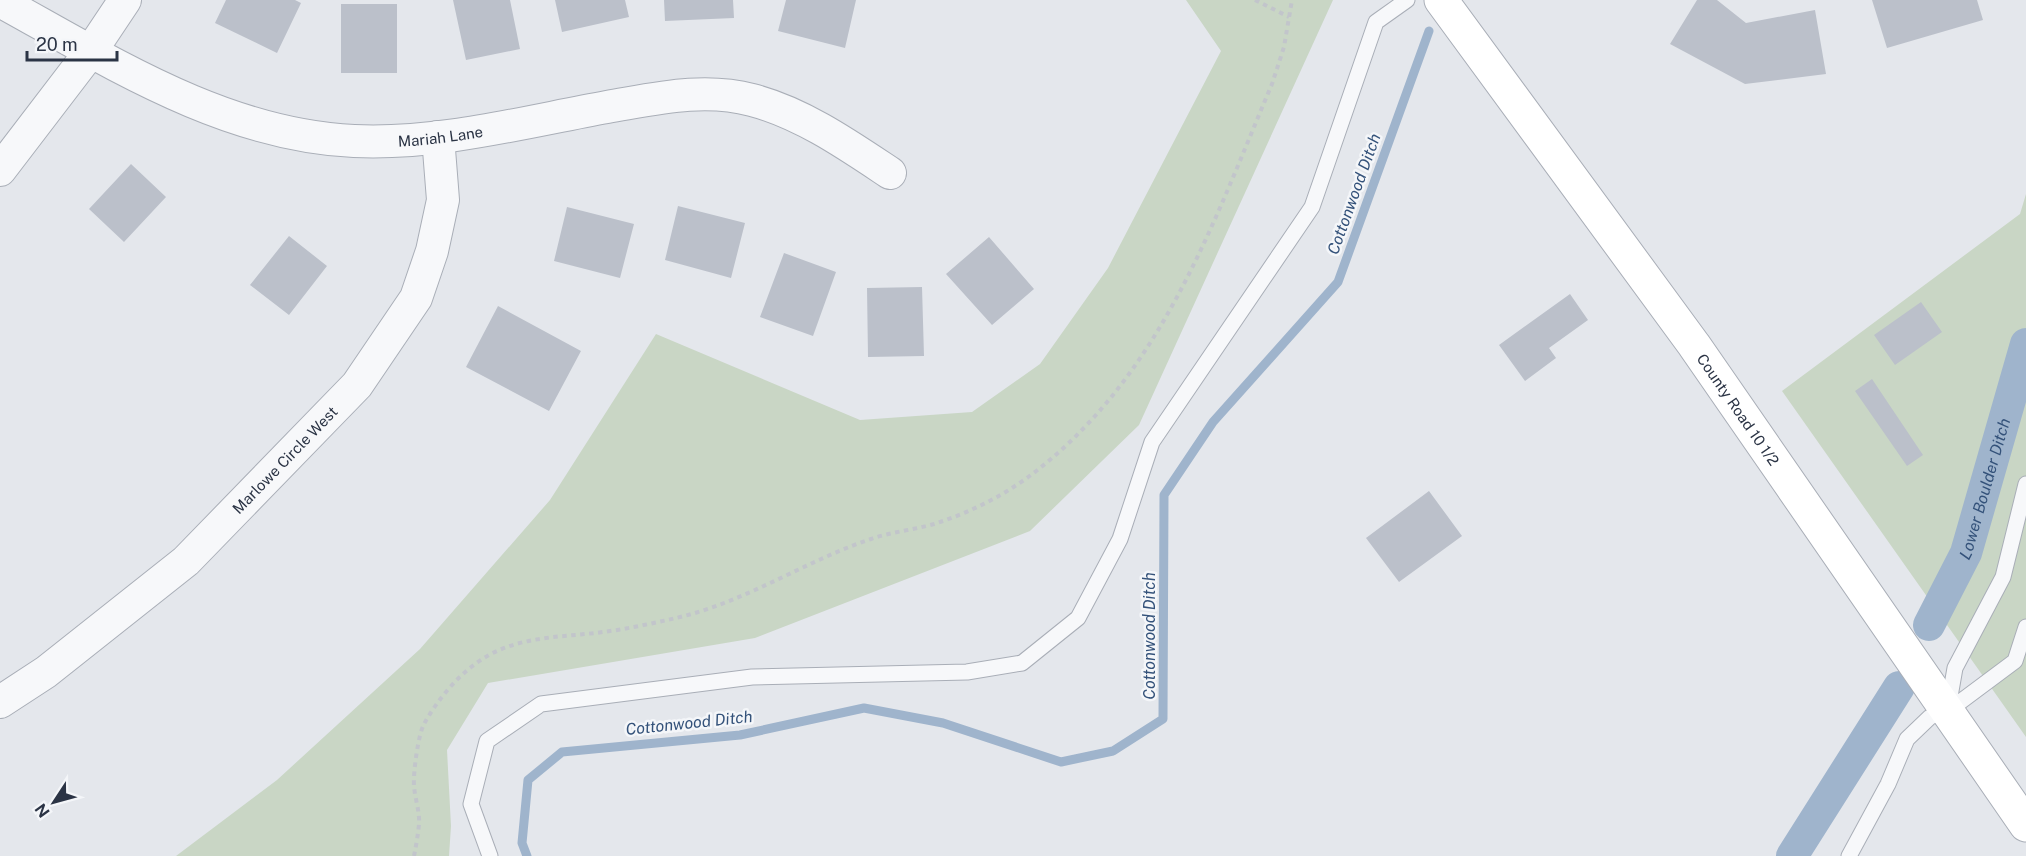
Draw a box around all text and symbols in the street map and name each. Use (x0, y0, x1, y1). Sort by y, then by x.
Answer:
scale bar (27, 24, 117, 62)
text: 20 m (36, 34, 78, 55)
street label: Mariah Lane (397, 122, 484, 149)
water label: Cottonwood Ditch (1323, 131, 1385, 257)
street label: County Road 10 1/2 (1694, 350, 1783, 468)
street label: Marlowe Circle West (229, 402, 340, 517)
water label: Lower Boulder Ditch (1955, 416, 2014, 563)
water label: Cottonwood Ditch (1140, 572, 1159, 700)
water label: Cottonwood Ditch (625, 707, 753, 739)
north arrow (24, 772, 84, 832)
text: N (31, 800, 54, 821)

